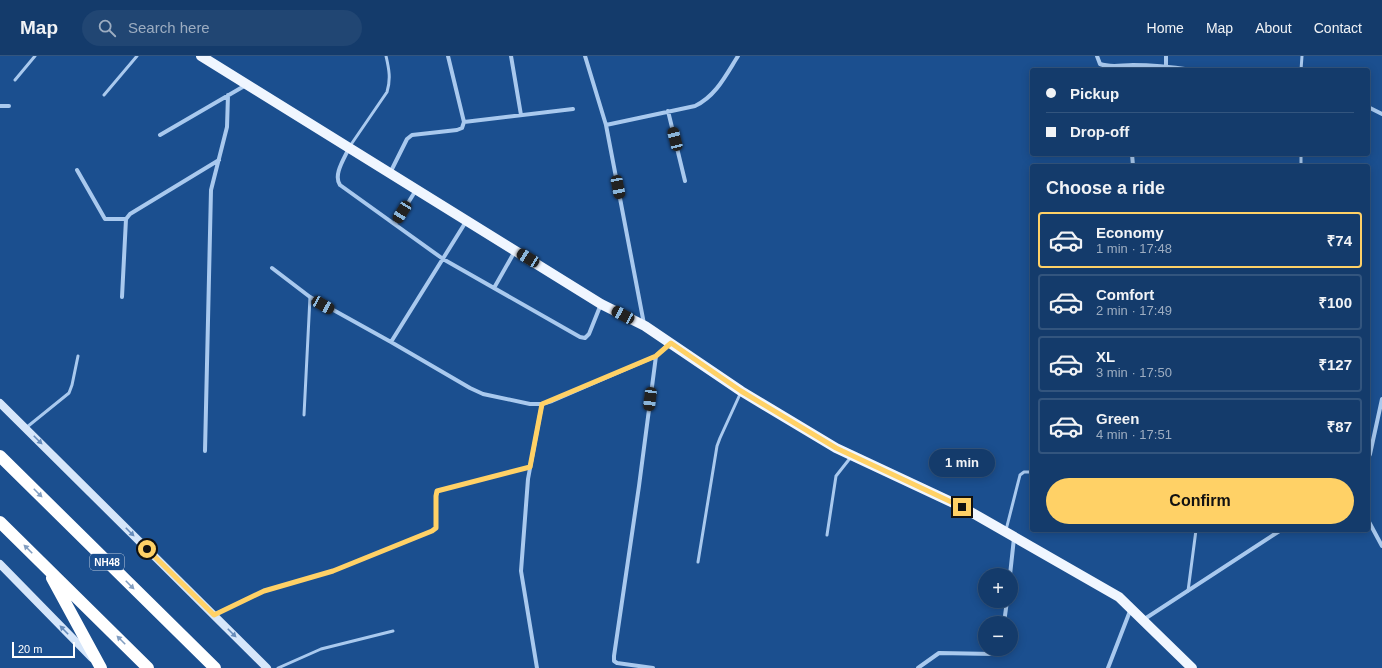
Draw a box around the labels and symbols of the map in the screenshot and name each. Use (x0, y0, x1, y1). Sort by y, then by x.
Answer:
car (666, 126, 684, 152)
car (610, 174, 626, 200)
car (391, 199, 413, 225)
car (515, 247, 541, 269)
car (310, 294, 336, 316)
car (610, 304, 636, 326)
car (643, 386, 657, 412)
one-way arrow (33, 436, 43, 445)
callout: 1 min (929, 449, 995, 477)
one-way arrow (33, 489, 43, 498)
route end (953, 498, 971, 516)
one-way arrow (125, 527, 135, 537)
route start (138, 540, 156, 558)
one-way arrow (23, 544, 33, 554)
road number: NH48 (90, 554, 124, 570)
one-way arrow (125, 580, 135, 590)
one-way arrow (59, 625, 69, 635)
one-way arrow (227, 629, 237, 638)
one-way arrow (116, 636, 126, 645)
scale bar (12, 640, 75, 659)

